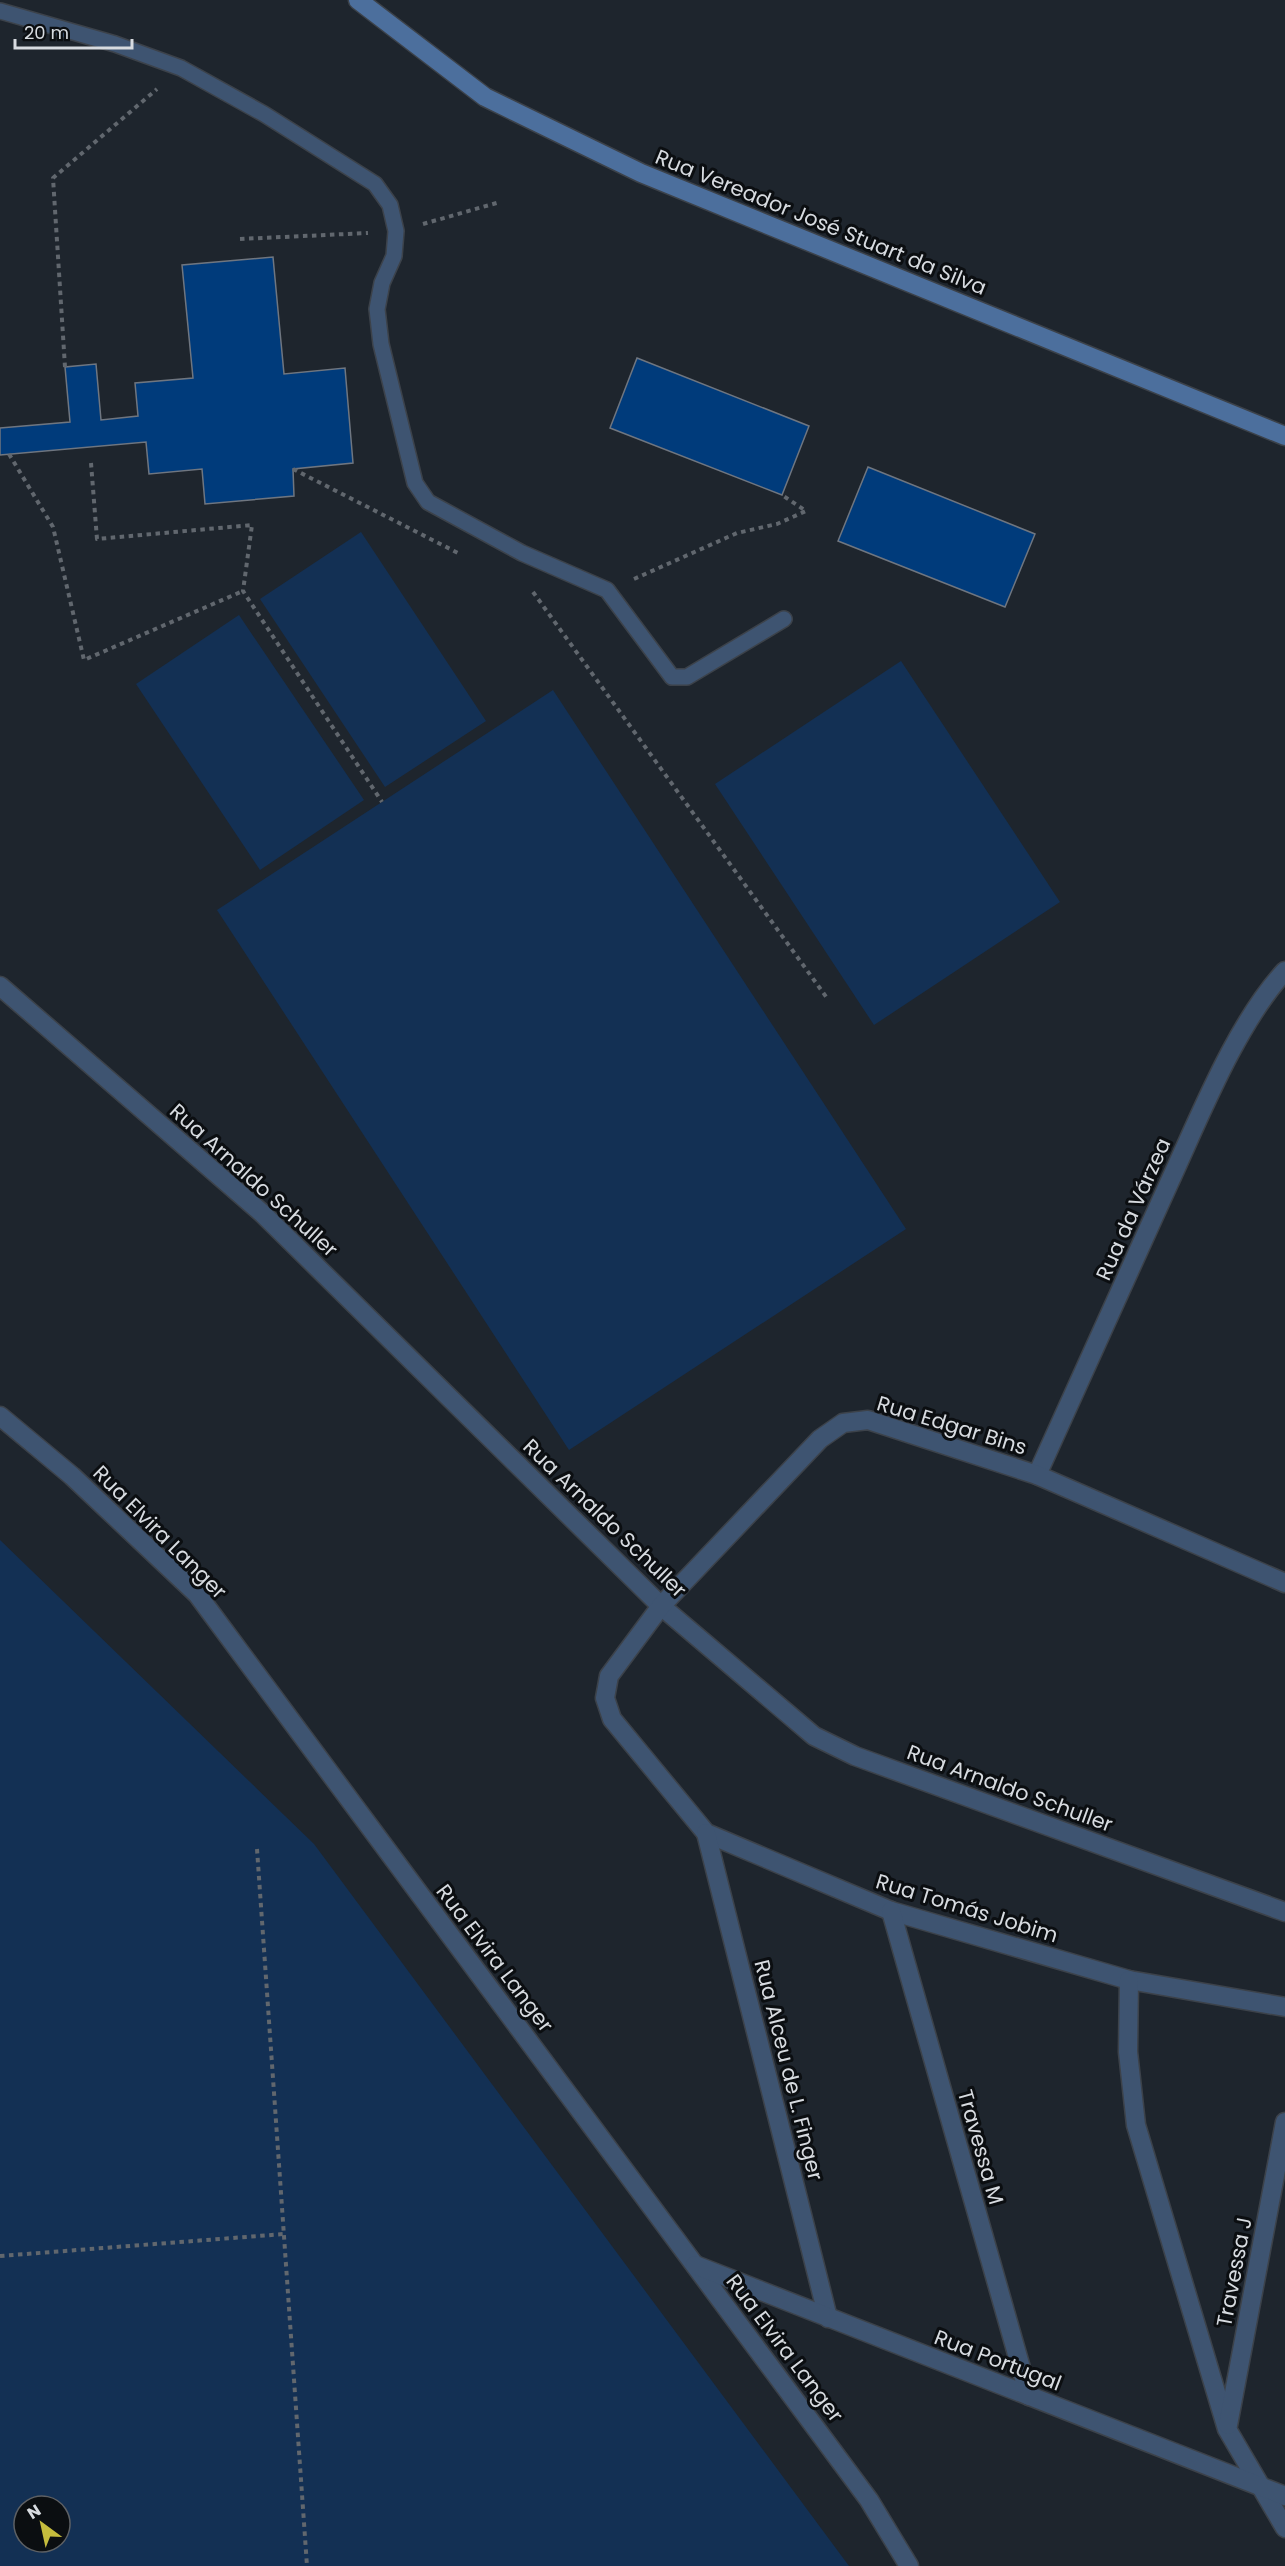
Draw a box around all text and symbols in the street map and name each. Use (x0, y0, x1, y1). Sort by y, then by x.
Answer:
scale bar (15, 12, 132, 50)
text: 20 m (24, 20, 69, 45)
street label: Rua Vereador José Stuart da Silva (651, 142, 991, 302)
street label: Rua Arnaldo Schuller (164, 1097, 345, 1264)
street label: Rua da Várzea (1089, 1133, 1177, 1285)
street label: Rua Edgar Bins (874, 1388, 1030, 1462)
street label: Rua Arnaldo Schuller (517, 1432, 693, 1604)
street label: Rua Elvira Langer (87, 1459, 233, 1605)
street label: Rua Arnaldo Schuller (903, 1737, 1117, 1839)
street label: Rua Tomás Jobim (872, 1867, 1062, 1949)
street label: Rua Elvira Langer (430, 1878, 560, 2038)
street label: Rua Alceu de L. Finger (748, 1957, 830, 2183)
street label: Travessa M (951, 2086, 1011, 2208)
street label: Travessa J (1209, 2215, 1259, 2329)
street label: Rua Elvira Langer (720, 2268, 850, 2428)
street label: Rua Portugal (930, 2322, 1066, 2398)
north arrow (12, 2494, 72, 2554)
text: N (23, 2499, 45, 2525)

